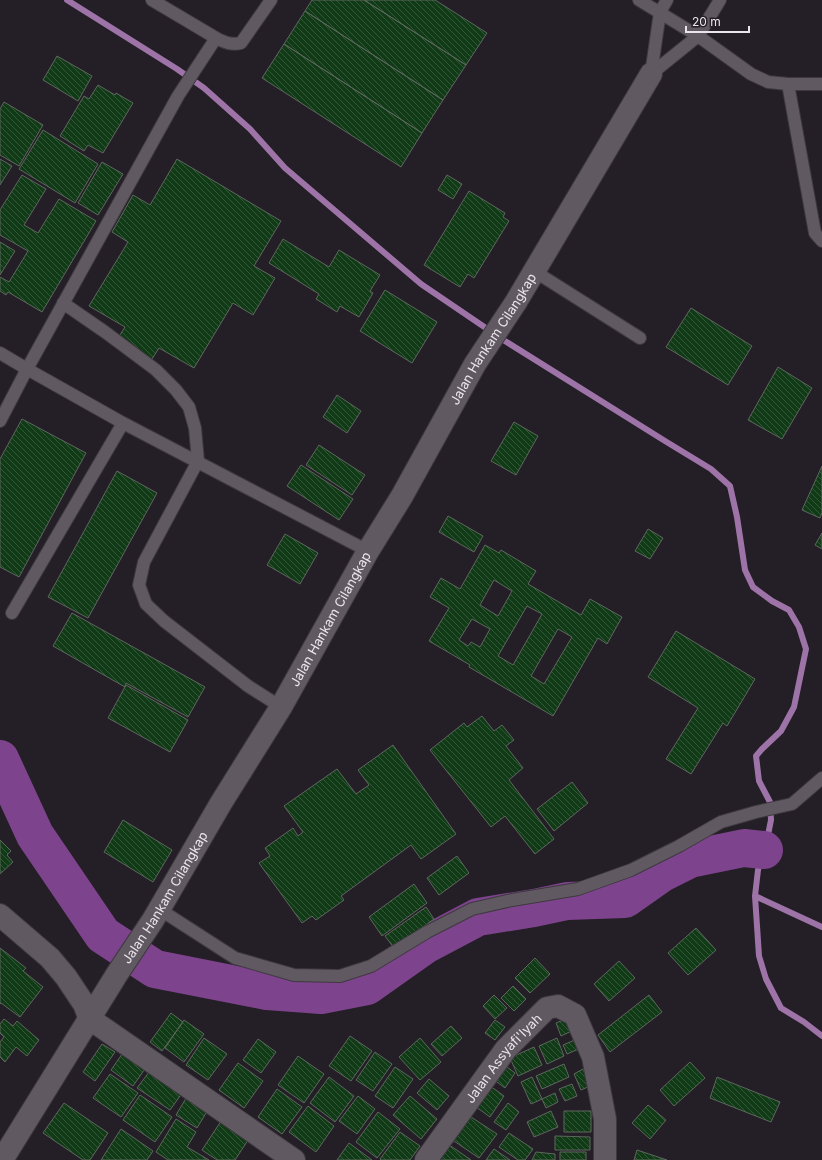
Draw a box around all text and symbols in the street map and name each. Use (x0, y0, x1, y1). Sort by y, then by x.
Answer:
scale bar (686, 8, 749, 34)
text: 20 m (692, 14, 721, 29)
street label: Jalan Hankam Cilangkap (446, 270, 539, 407)
street label: Jalan Hankam Cilangkap (286, 549, 374, 689)
street label: Jalan Hankam Cilangkap (118, 828, 211, 966)
street label: Jalan Assyafi'Iyah (462, 1010, 545, 1106)

